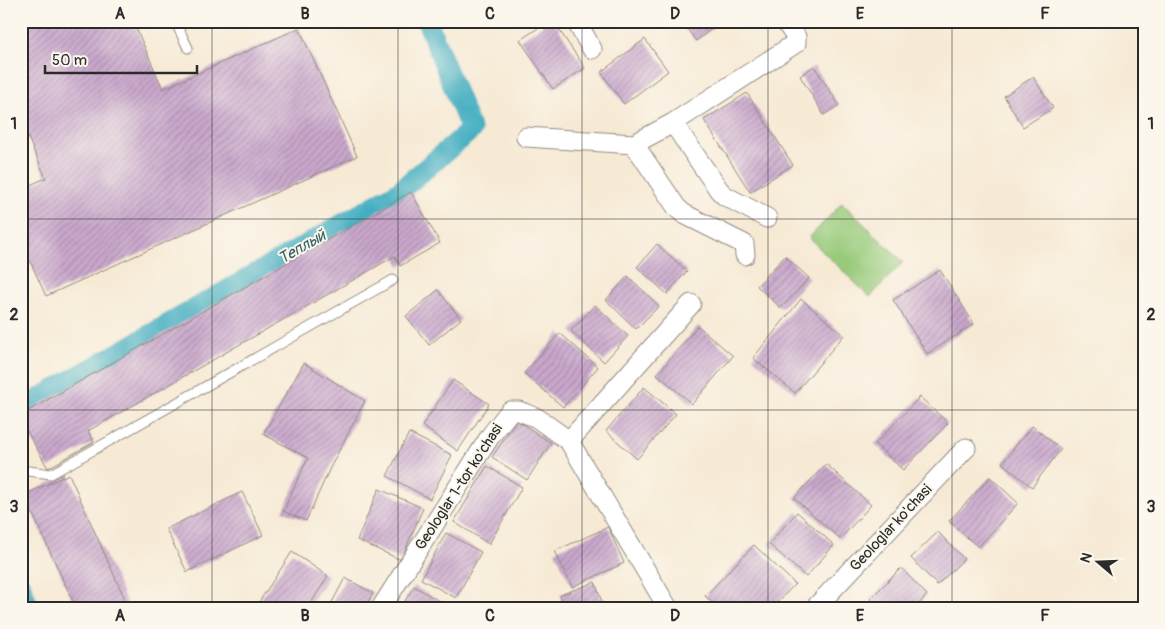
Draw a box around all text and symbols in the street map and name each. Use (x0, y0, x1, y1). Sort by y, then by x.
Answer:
text: A (115, 4, 126, 24)
text: B (300, 4, 310, 24)
text: C (485, 4, 495, 24)
text: D (670, 4, 680, 24)
text: E (856, 4, 865, 24)
text: F (1040, 4, 1050, 24)
scale bar (45, 42, 198, 74)
text: 50 m (52, 51, 87, 70)
text: 1 (11, 114, 17, 134)
text: 1 (1148, 114, 1154, 134)
water label: Теплый (275, 225, 330, 268)
text: 2 (10, 305, 19, 325)
text: 2 (1147, 305, 1156, 325)
street label: Geologlar 1-tor ko'chasi (411, 420, 507, 554)
street label: Geologlar ko'chasi (846, 480, 936, 575)
text: 3 (10, 497, 19, 517)
text: 3 (1147, 497, 1156, 517)
north arrow (1072, 536, 1122, 586)
text: N (1077, 551, 1096, 565)
text: A (115, 606, 126, 626)
text: B (300, 606, 310, 626)
text: C (485, 606, 495, 626)
text: D (670, 606, 680, 626)
text: E (856, 606, 865, 626)
text: F (1040, 606, 1050, 626)

